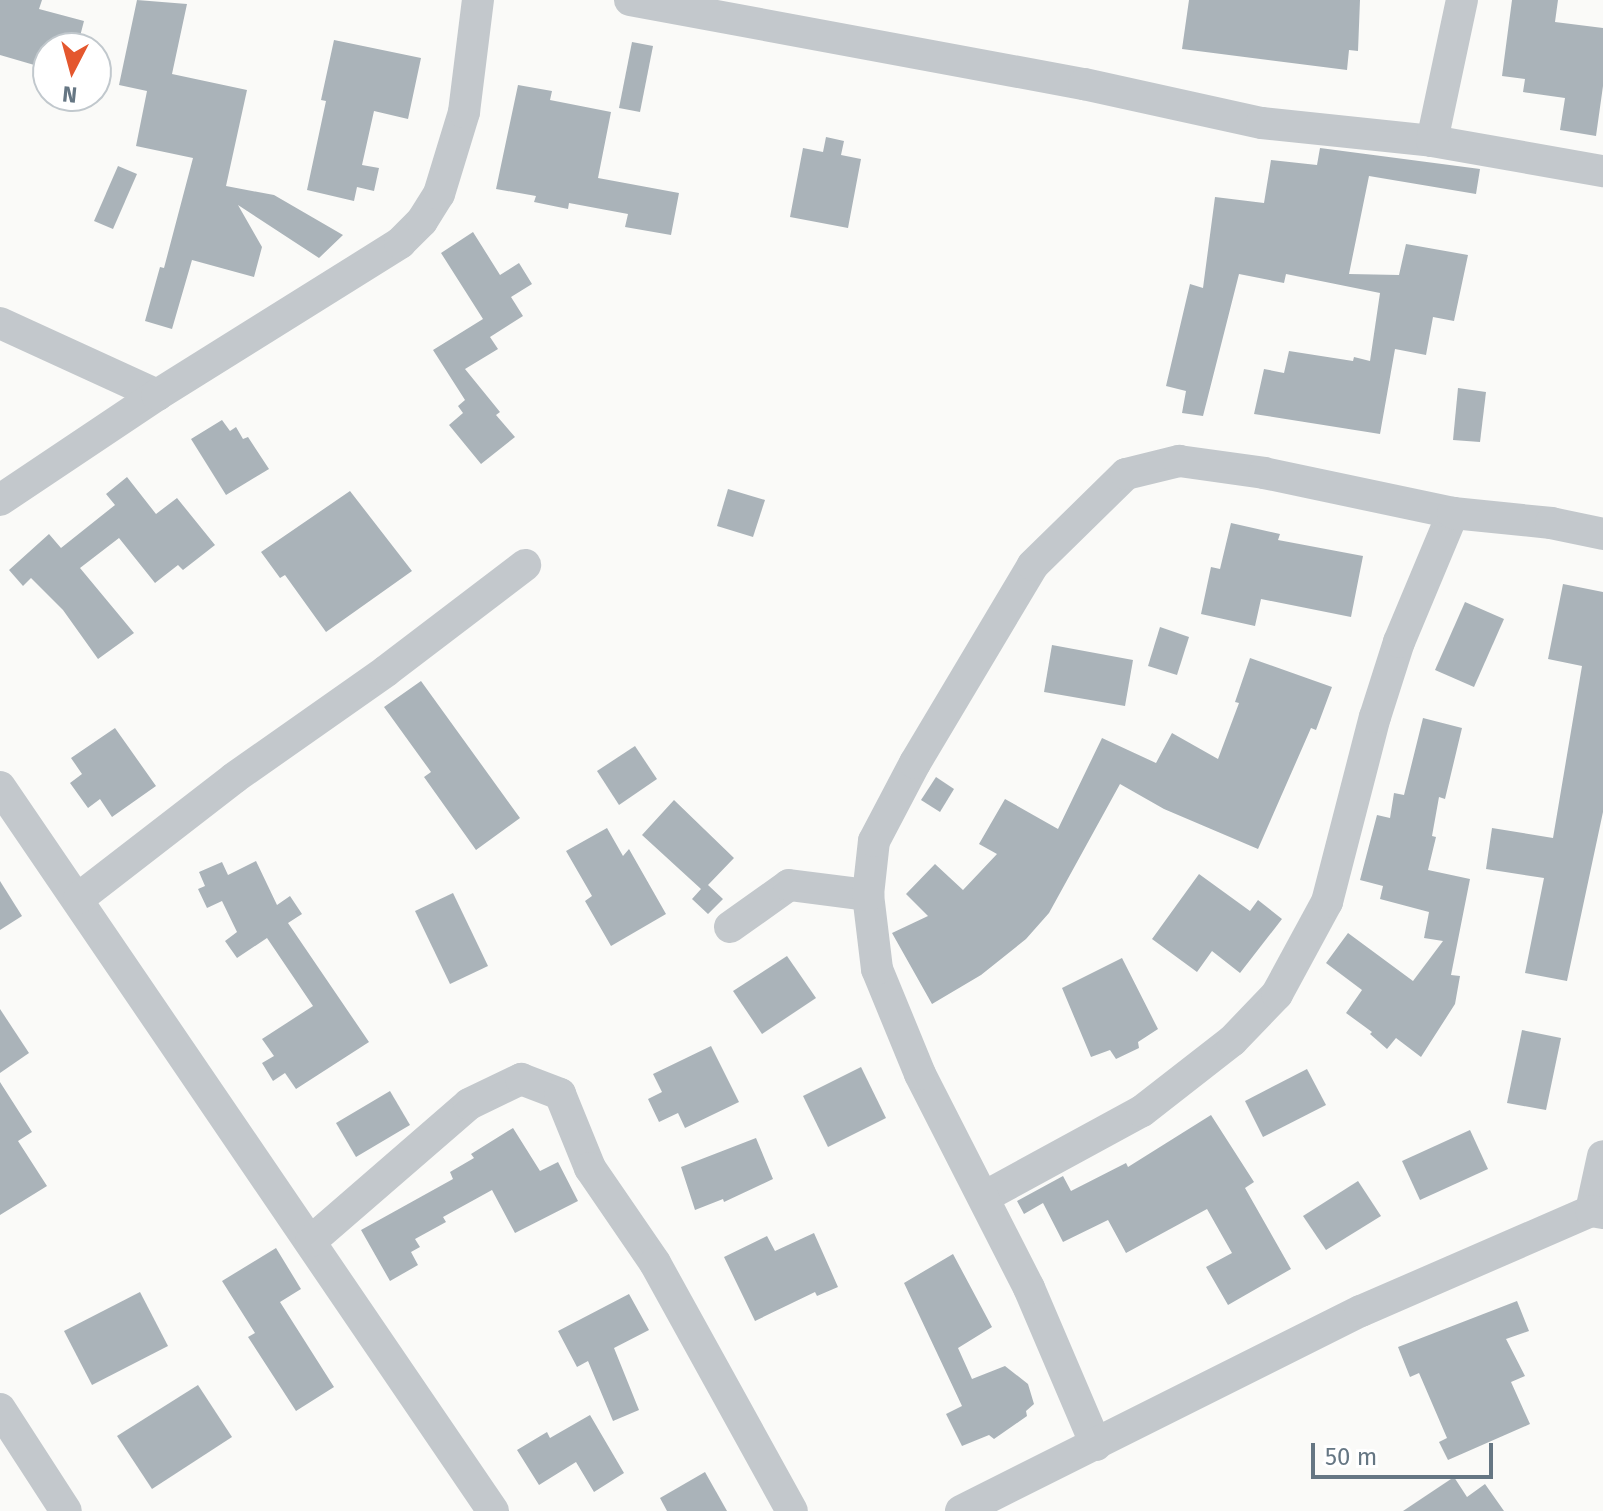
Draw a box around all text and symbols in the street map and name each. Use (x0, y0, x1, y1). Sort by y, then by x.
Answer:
north arrow (32, 32, 112, 112)
text: N (61, 80, 78, 109)
scale bar (1315, 1427, 1497, 1477)
text: 50 m (1325, 1443, 1377, 1471)

